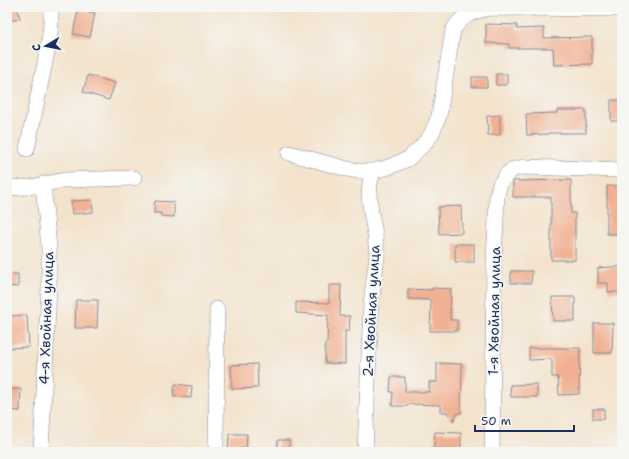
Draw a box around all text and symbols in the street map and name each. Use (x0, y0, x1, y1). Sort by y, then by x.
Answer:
north arrow (26, 26, 66, 66)
text: С (29, 43, 45, 52)
street label: 2-я Хвойная улица (359, 244, 383, 378)
street label: 1-я Хвойная улица (484, 246, 504, 376)
street label: 4-я Хвойная улица (35, 251, 57, 385)
scale bar (475, 407, 574, 433)
text: 50 m (481, 413, 511, 429)

